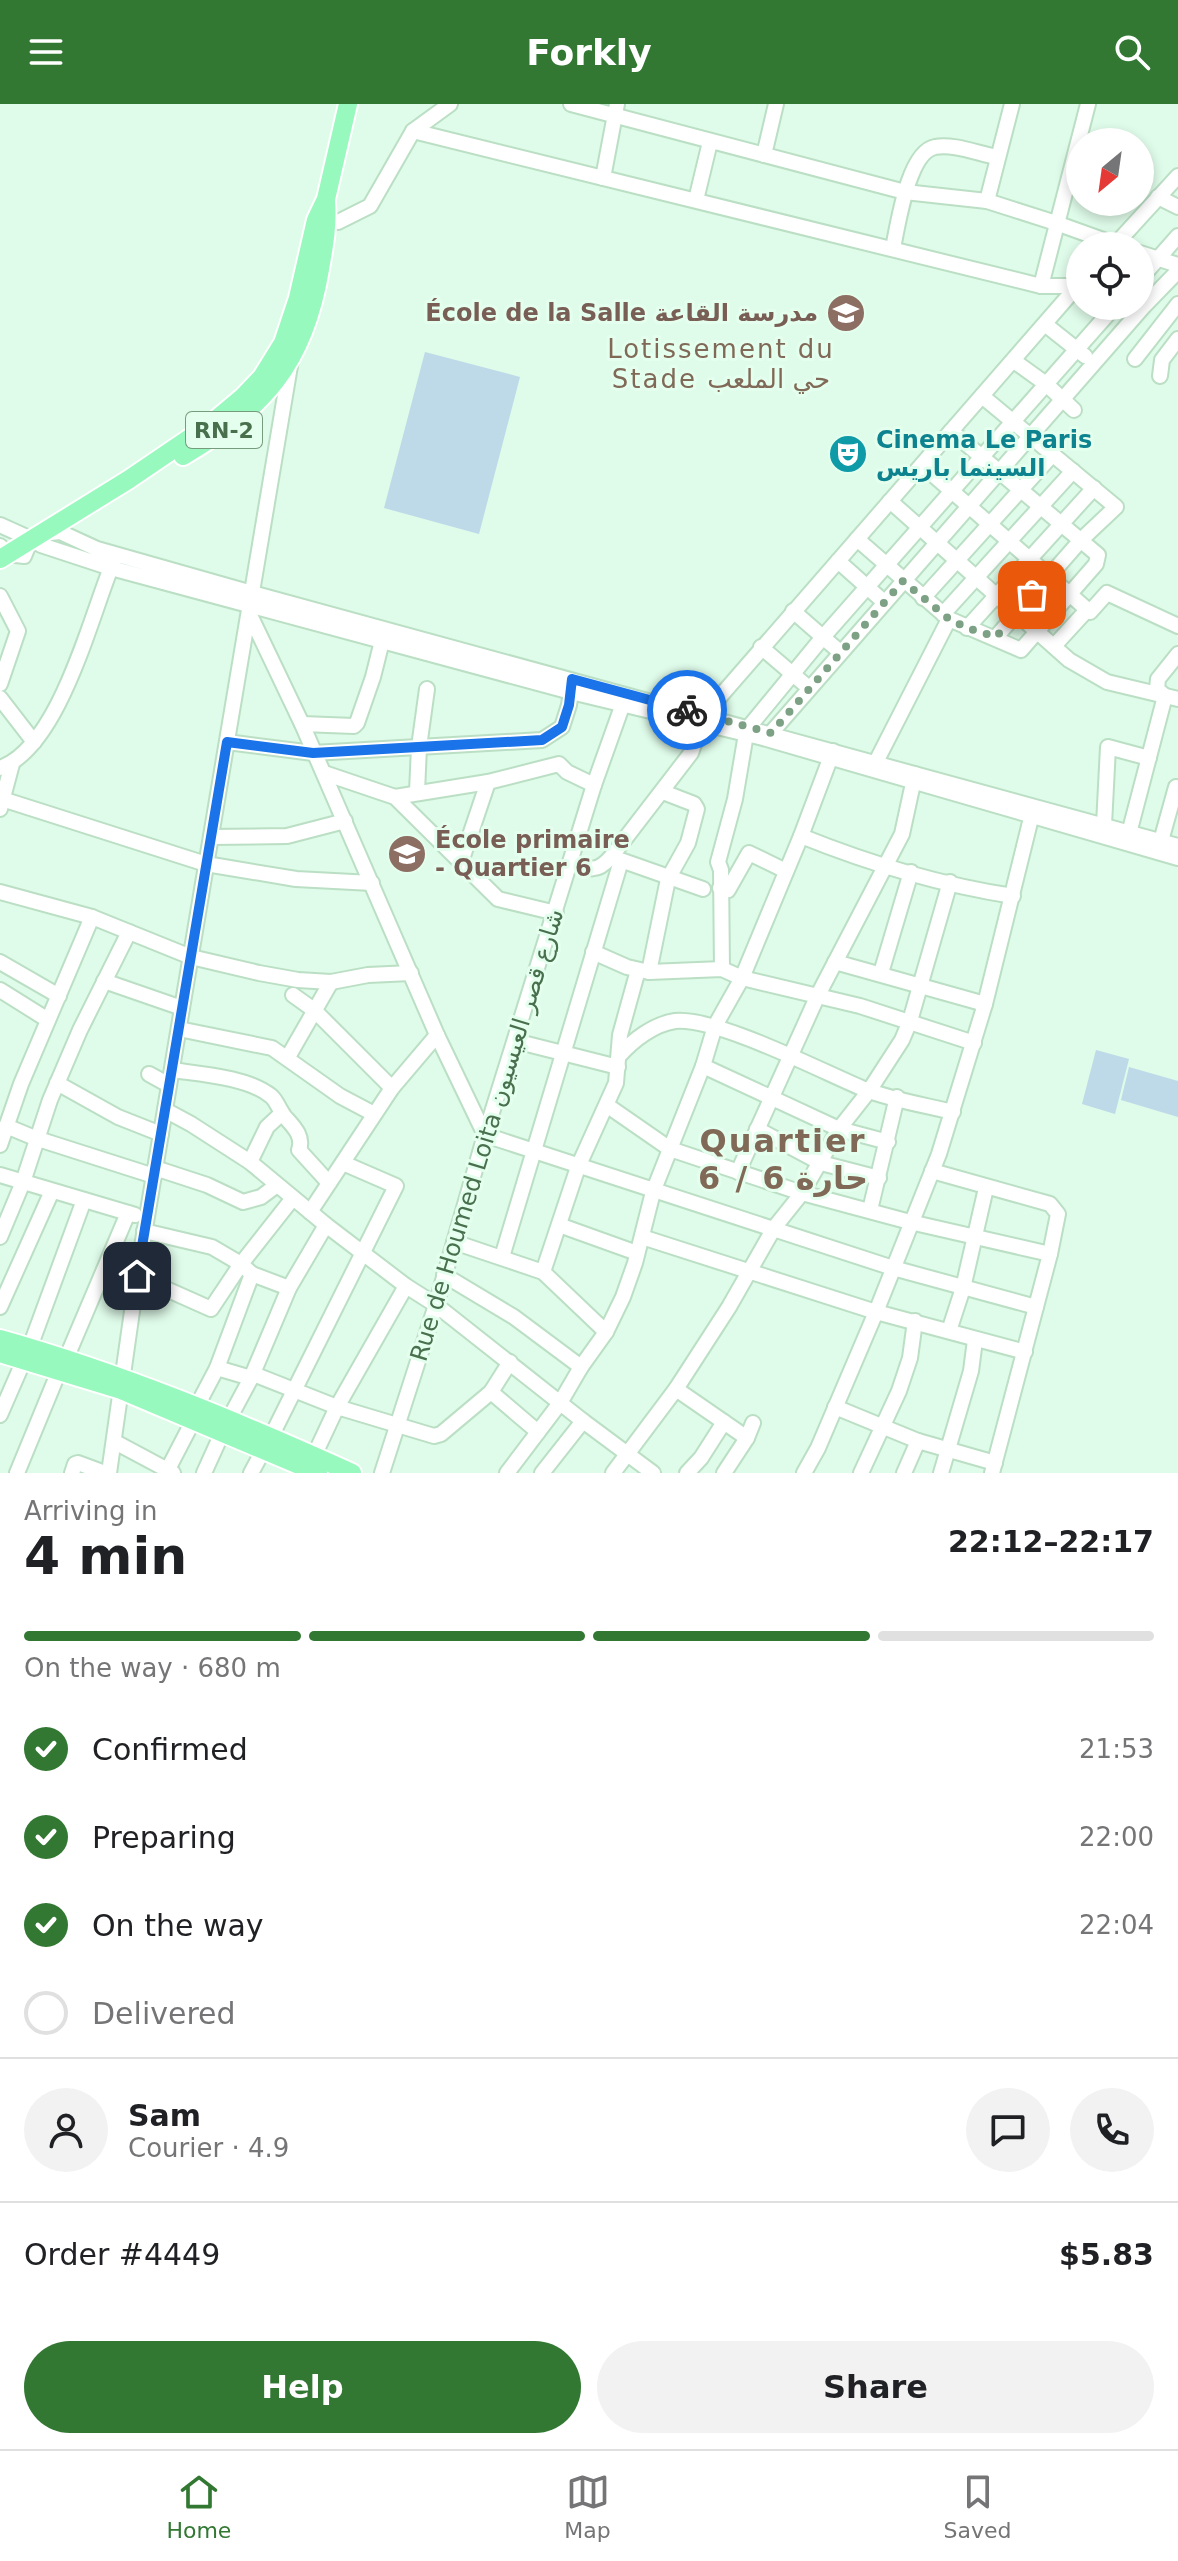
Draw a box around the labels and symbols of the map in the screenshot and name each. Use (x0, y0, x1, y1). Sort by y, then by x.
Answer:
north arrow (1066, 128, 1154, 216)
school or university icon: École de la Salle مدرسة القاعة (825, 292, 867, 334)
place label: École de la Salle مدرسة القاعة (425, 298, 818, 327)
district label: Lotissement du Stade حي الملعب (607, 334, 835, 394)
road number: RN-2 (186, 412, 262, 448)
place label: Cinema Le Paris السينما باريس (876, 426, 1092, 482)
theatre icon: Cinema Le Paris السينما باريس (827, 433, 869, 475)
pin (998, 561, 1066, 629)
courier (647, 670, 727, 750)
place label: École primaire - Quartier 6 (435, 825, 630, 882)
school or university icon: École primaire - Quartier 6 (386, 833, 428, 875)
street label: Rue de Houmed Loita شارع قصر العيسيون (405, 905, 569, 1365)
district label: Quartier 6 / حارة 6 (698, 1122, 868, 1197)
pin (103, 1242, 171, 1310)

